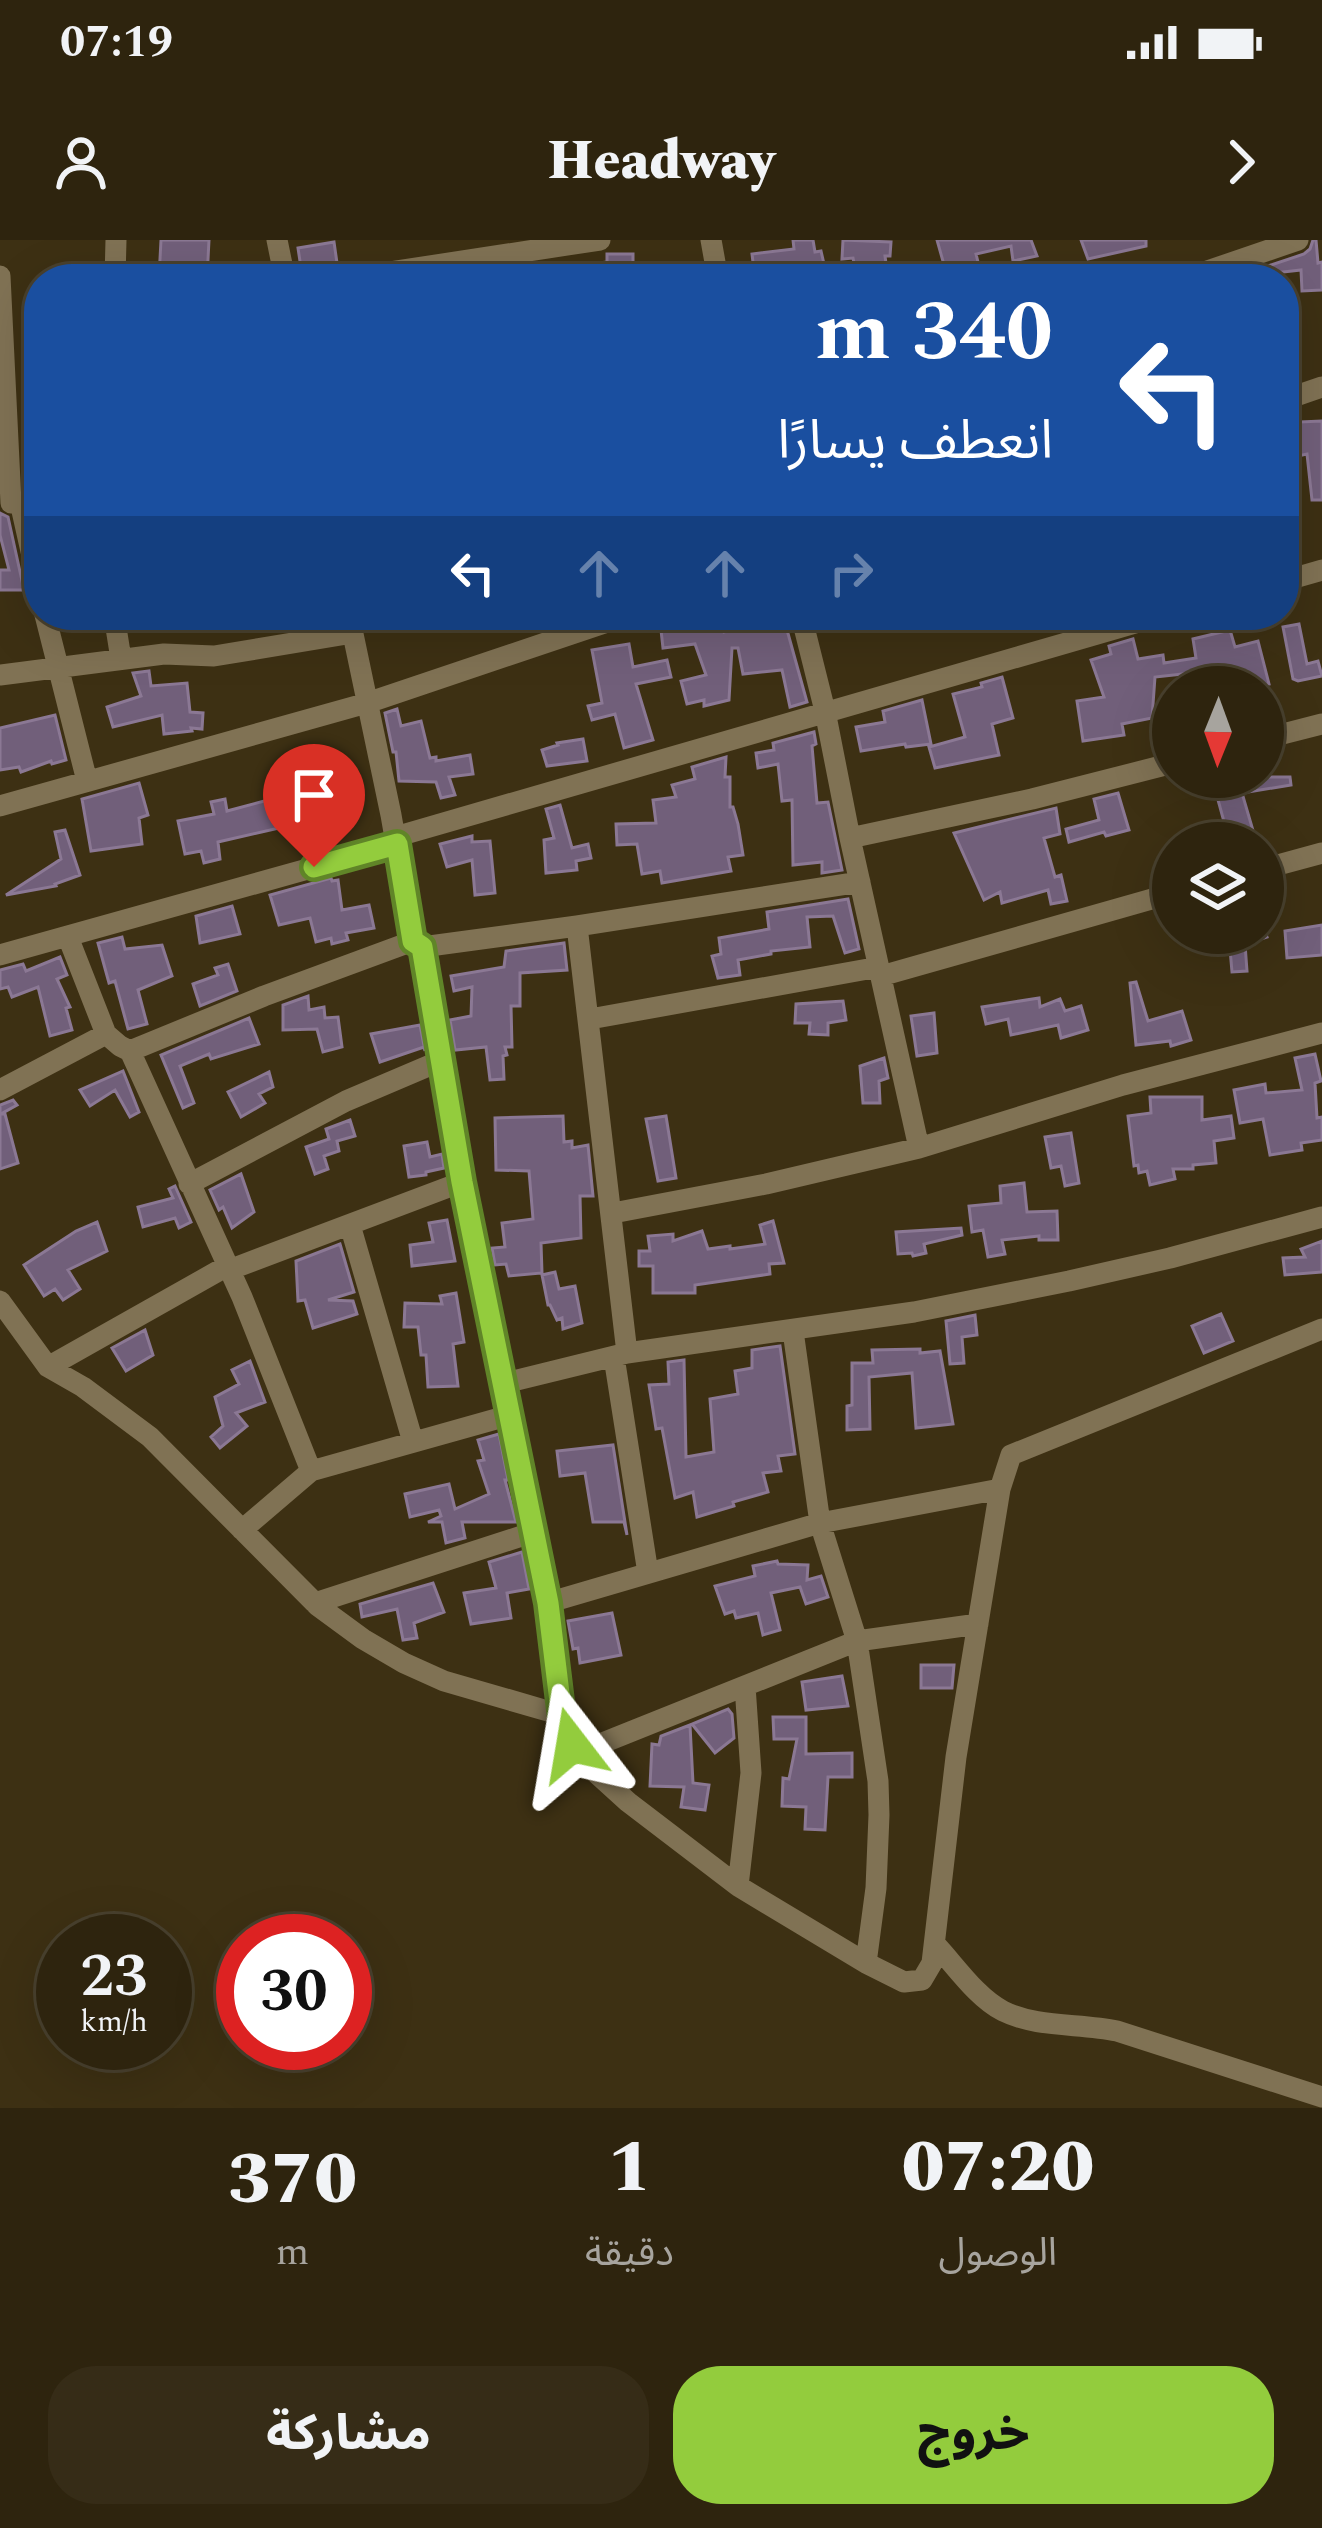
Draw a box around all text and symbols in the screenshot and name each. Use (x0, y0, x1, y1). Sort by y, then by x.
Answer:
text: 07:19 (60, 8, 173, 77)
text: Headway (548, 121, 774, 203)
icon: person (48, 129, 114, 195)
icon: forward (1208, 129, 1274, 195)
text: 340 m (815, 269, 1053, 397)
icon: left (1095, 312, 1251, 468)
text: انعطف يسارًا (777, 401, 1053, 483)
icon: left (440, 540, 506, 606)
icon: ahead (566, 540, 632, 606)
icon: ahead (692, 540, 758, 606)
icon: right (818, 540, 884, 606)
north arrow (1152, 666, 1284, 798)
map controls (1152, 666, 1284, 954)
pin (263, 744, 365, 867)
icon: arrive (281, 762, 347, 828)
button: layers (1152, 822, 1284, 954)
position arrow (509, 1682, 635, 1808)
speed limit sign: 30 (216, 1914, 372, 2070)
text: 23 (80, 1931, 148, 2023)
text: km/h (80, 1999, 148, 2045)
text: 1 (608, 2114, 651, 2223)
text: 07:20 (901, 2114, 1094, 2223)
text: 370 (228, 2126, 357, 2235)
text: m (276, 2223, 309, 2282)
text: دقيقة (585, 2224, 674, 2283)
text: الوصول (939, 2224, 1057, 2283)
button: مشاركة (48, 2366, 649, 2504)
button: خروج (673, 2366, 1274, 2504)

